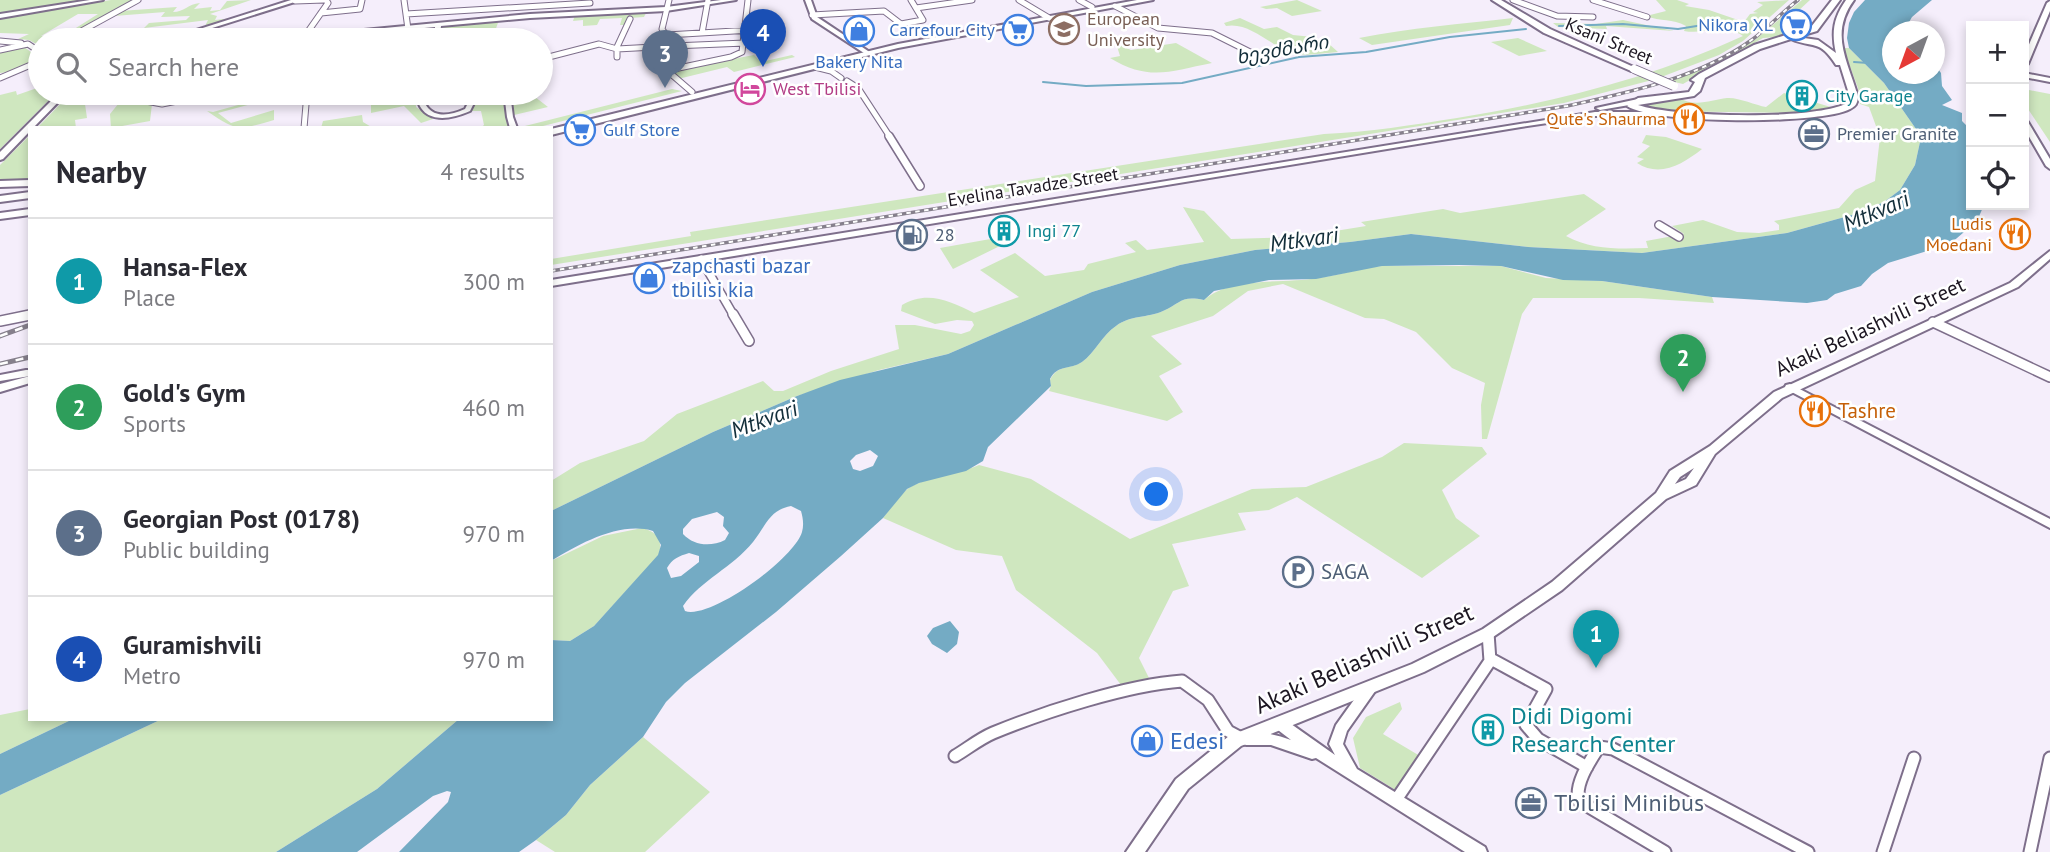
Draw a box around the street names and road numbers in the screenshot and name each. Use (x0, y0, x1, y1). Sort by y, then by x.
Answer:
street label: Ksani Street (1562, 12, 1656, 69)
street label: Evelina Tavadze Street (946, 162, 1120, 211)
street label: Akaki Beliashvili Street (1771, 271, 1969, 382)
street label: Akaki Beliashvili Street (1250, 596, 1478, 721)

